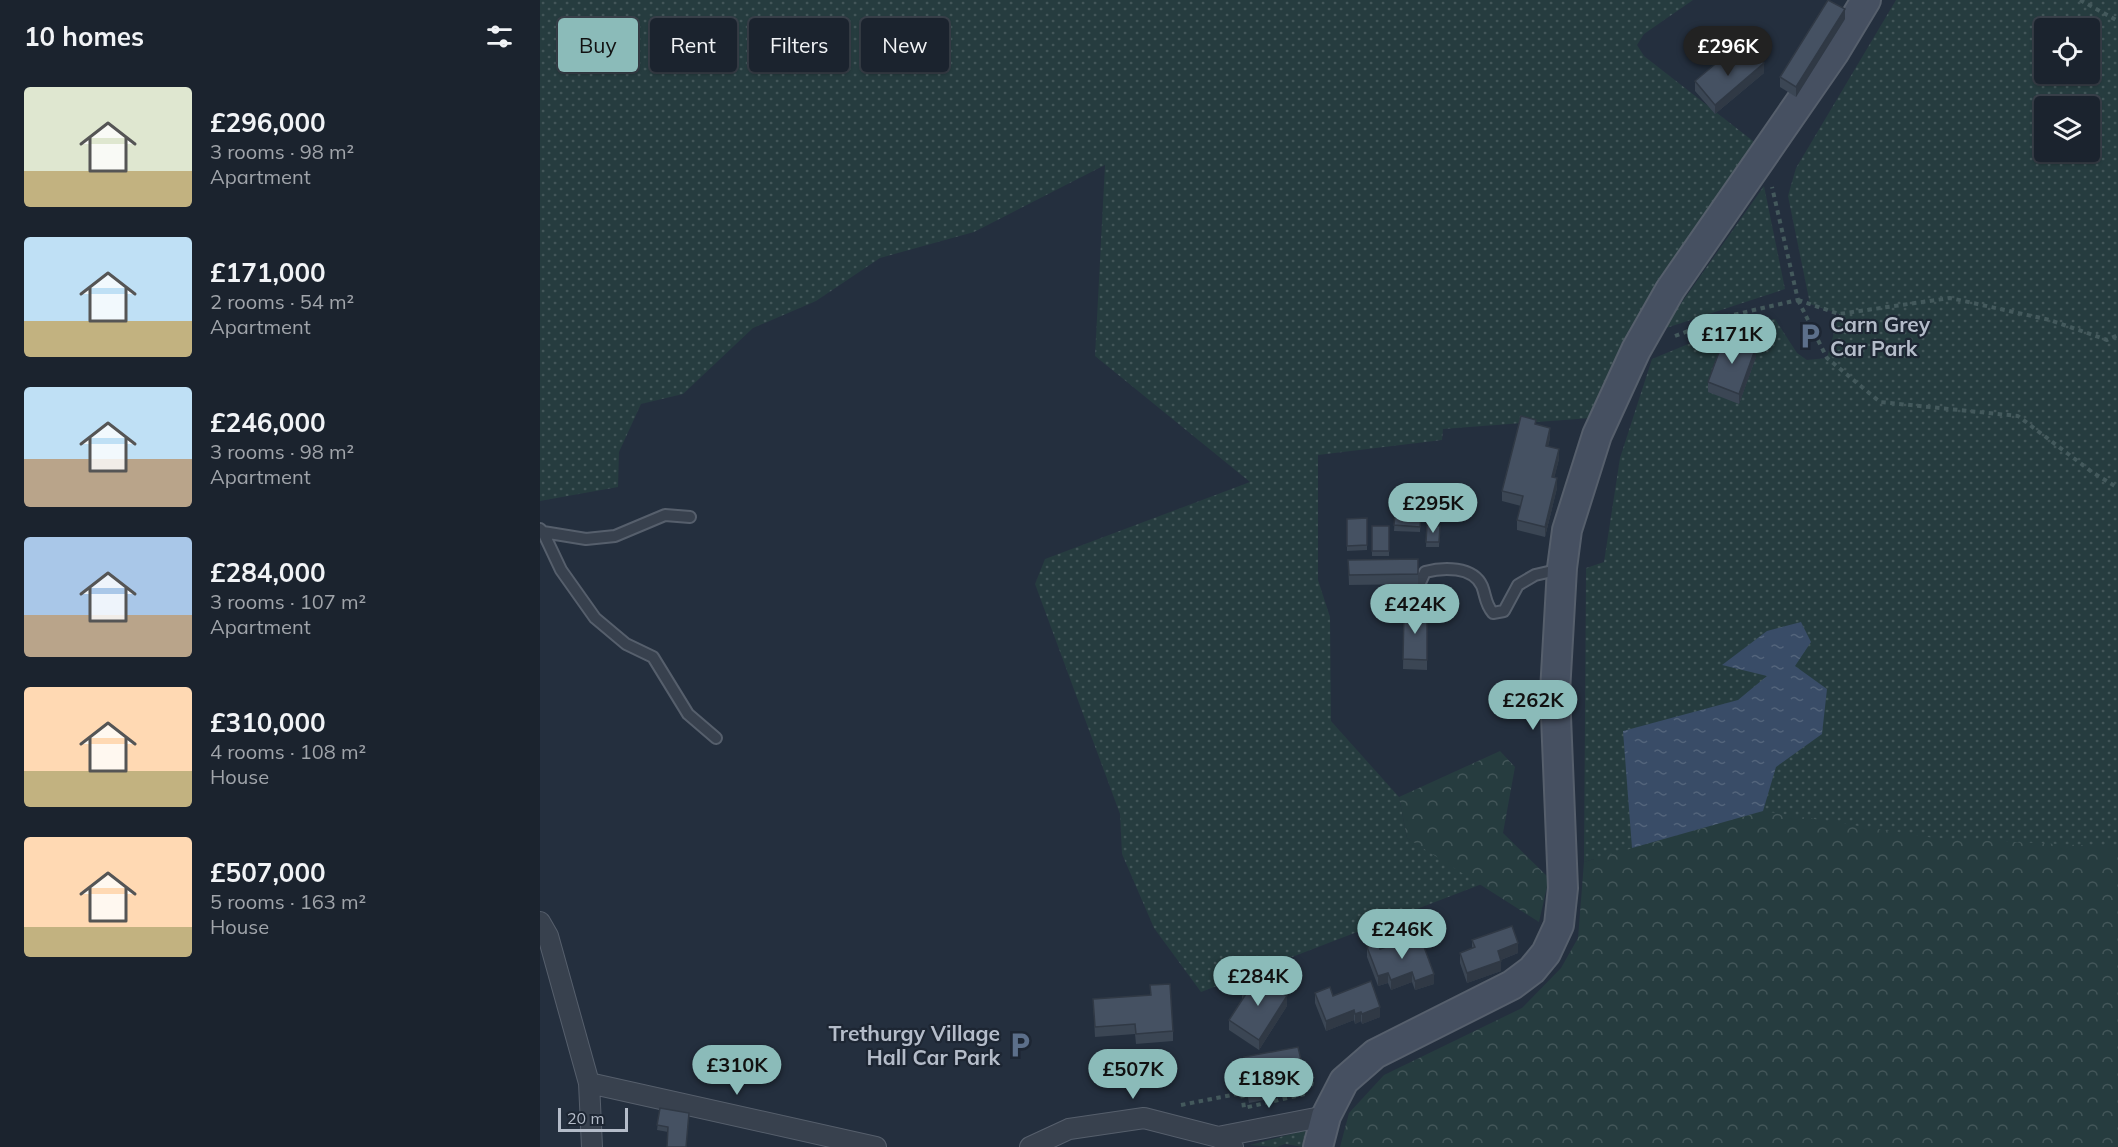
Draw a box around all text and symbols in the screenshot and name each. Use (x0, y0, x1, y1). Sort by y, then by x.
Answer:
chip: Buy (558, 18, 638, 72)
chip: Rent (650, 18, 737, 72)
chip: Filters (749, 18, 849, 72)
chip: New (861, 18, 949, 72)
map controls (2034, 18, 2100, 162)
button: locate (2034, 18, 2100, 84)
text: 10 homes (24, 20, 144, 53)
icon: filters (483, 20, 516, 53)
pin: £296K (1686, 26, 1770, 77)
text: £296K (1697, 33, 1759, 58)
button: layers (2034, 96, 2100, 162)
text: £296,000 (210, 106, 326, 139)
icon: home (72, 111, 144, 183)
text: 3 rooms · 98 m² (210, 139, 354, 164)
text: Apartment (210, 164, 311, 189)
text: £171,000 (210, 256, 326, 289)
icon: home (72, 261, 144, 333)
text: 2 rooms · 54 m² (210, 289, 354, 314)
place label: Carn Grey Car Park (1830, 311, 1931, 361)
text: Apartment (210, 314, 311, 339)
pin: £171K (1690, 314, 1774, 365)
text: £171K (1701, 321, 1763, 346)
parking icon: Carn Grey Car Park (1795, 321, 1825, 351)
text: £246,000 (210, 406, 326, 439)
icon: home (72, 411, 144, 483)
text: 3 rooms · 98 m² (210, 439, 354, 464)
text: Apartment (210, 464, 311, 489)
pin: £295K (1391, 483, 1475, 534)
text: £295K (1402, 490, 1464, 515)
text: £284,000 (210, 556, 326, 589)
icon: home (72, 561, 144, 633)
pin: £424K (1373, 584, 1457, 635)
text: 3 rooms · 107 m² (210, 589, 366, 614)
text: £424K (1384, 591, 1446, 616)
text: Apartment (210, 614, 311, 639)
pin: £262K (1491, 680, 1575, 731)
text: £262K (1502, 687, 1564, 712)
text: £310,000 (210, 706, 326, 739)
icon: home (72, 711, 144, 783)
text: 4 rooms · 108 m² (210, 739, 366, 764)
text: House (210, 764, 269, 789)
text: £507,000 (210, 856, 326, 889)
icon: home (72, 861, 144, 933)
text: 5 rooms · 163 m² (210, 889, 366, 914)
pin: £246K (1360, 909, 1444, 960)
text: House (210, 914, 269, 939)
text: £246K (1371, 916, 1433, 941)
pin: £284K (1216, 956, 1300, 1007)
text: £284K (1227, 963, 1289, 988)
place label: Trethurgy Village Hall Car Park (828, 1020, 1000, 1070)
parking icon: Trethurgy Village Hall Car Park (1005, 1030, 1035, 1060)
pin: £310K (695, 1045, 779, 1096)
pin: £507K (1091, 1049, 1175, 1100)
text: £310K (706, 1052, 768, 1077)
text: £507K (1102, 1056, 1164, 1081)
pin: £189K (1227, 1058, 1311, 1109)
text: £189K (1238, 1065, 1300, 1090)
scale bar (558, 1105, 628, 1132)
text: 20 m (567, 1108, 604, 1128)

